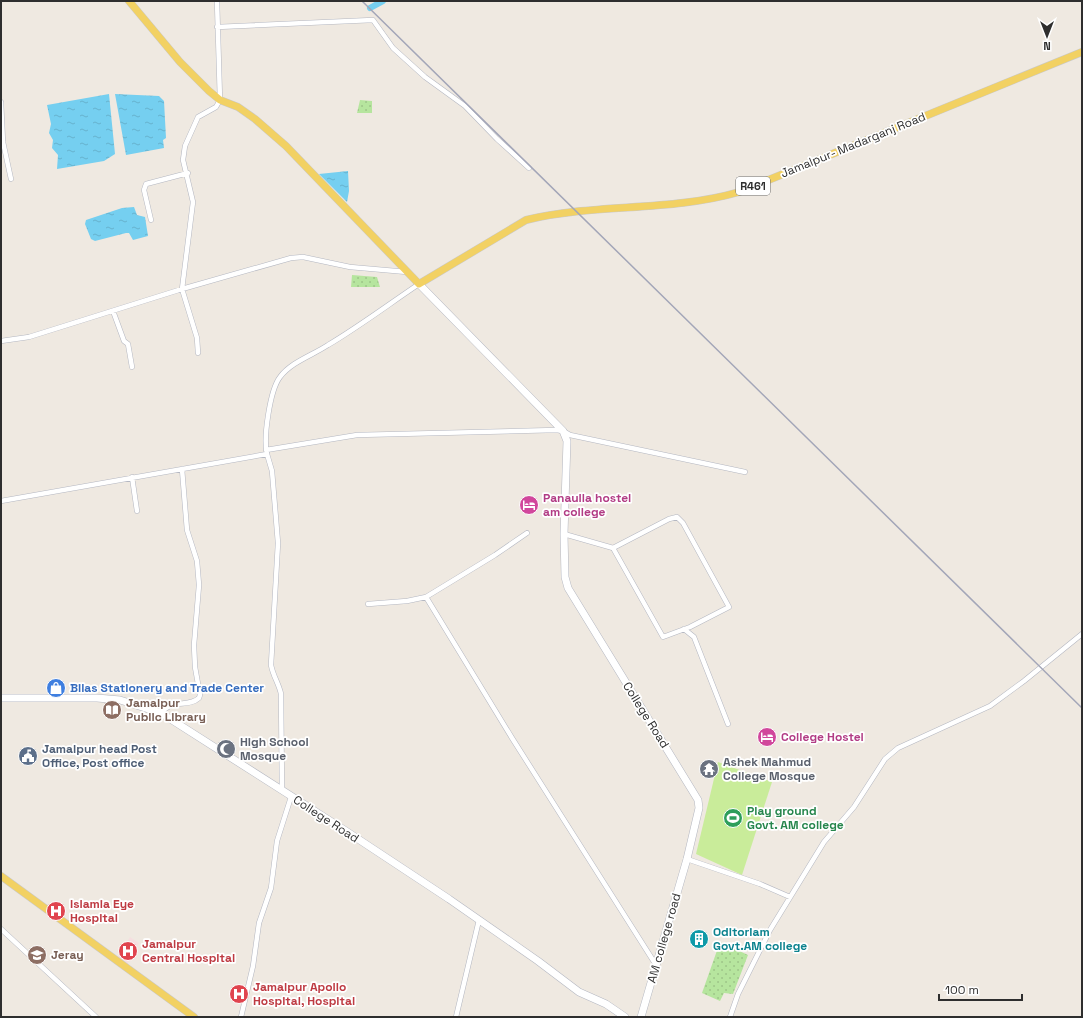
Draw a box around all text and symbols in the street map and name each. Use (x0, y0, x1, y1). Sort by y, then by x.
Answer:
north arrow (1027, 16, 1067, 56)
text: N (1043, 39, 1051, 53)
street label: Jamalpur- Madarganj Road (778, 109, 928, 181)
road number: R461 (736, 177, 770, 195)
place label: Panaulla hostel am college (543, 490, 631, 520)
hotel icon: Panaulla hostel am college (518, 494, 540, 516)
shop icon: Bilas Stationery and Trade Center (45, 677, 67, 699)
street label: College Road (619, 679, 673, 751)
place label: Bilas Stationery and Trade Center (70, 680, 264, 696)
place label: Jamalpur Public Library (126, 695, 206, 725)
library icon: Jamalpur Public Library (101, 699, 123, 721)
hotel icon: College Hostel (756, 726, 778, 748)
place label: College Hostel (781, 729, 864, 745)
place label: High School Mosque (240, 734, 309, 764)
mosque icon: High School Mosque (215, 738, 237, 760)
place label: Jamalpur head Post Office, Post office (42, 741, 157, 771)
public building icon: Jamalpur head Post Office, Post office (17, 745, 39, 767)
place label: Ashek Mahmud College Mosque (723, 754, 815, 784)
temple icon: Ashek Mahmud College Mosque (698, 758, 720, 780)
street label: College Road (290, 792, 362, 846)
place label: Play ground Govt. AM college (747, 803, 844, 833)
sports icon: Play ground Govt. AM college (722, 807, 744, 829)
street label: AM college road (644, 891, 684, 985)
place label: Islamia Eye Hospital (70, 896, 134, 926)
hospital icon: Islamia Eye Hospital (45, 900, 67, 922)
place label: Oditoriam Govt.AM college (713, 924, 807, 954)
building icon: Oditoriam Govt.AM college (688, 928, 710, 950)
place label: Jamalpur Central Hospital (142, 936, 235, 966)
hospital icon: Jamalpur Central Hospital (117, 940, 139, 962)
school or university icon: Jeray (26, 944, 48, 966)
place label: Jeray (51, 947, 84, 963)
scale bar (939, 976, 1022, 1002)
place label: Jamalpur Apollo Hospital, Hospital (253, 979, 355, 1009)
text: 100 m (945, 982, 979, 998)
hospital icon: Jamalpur Apollo Hospital, Hospital (228, 983, 250, 1005)

